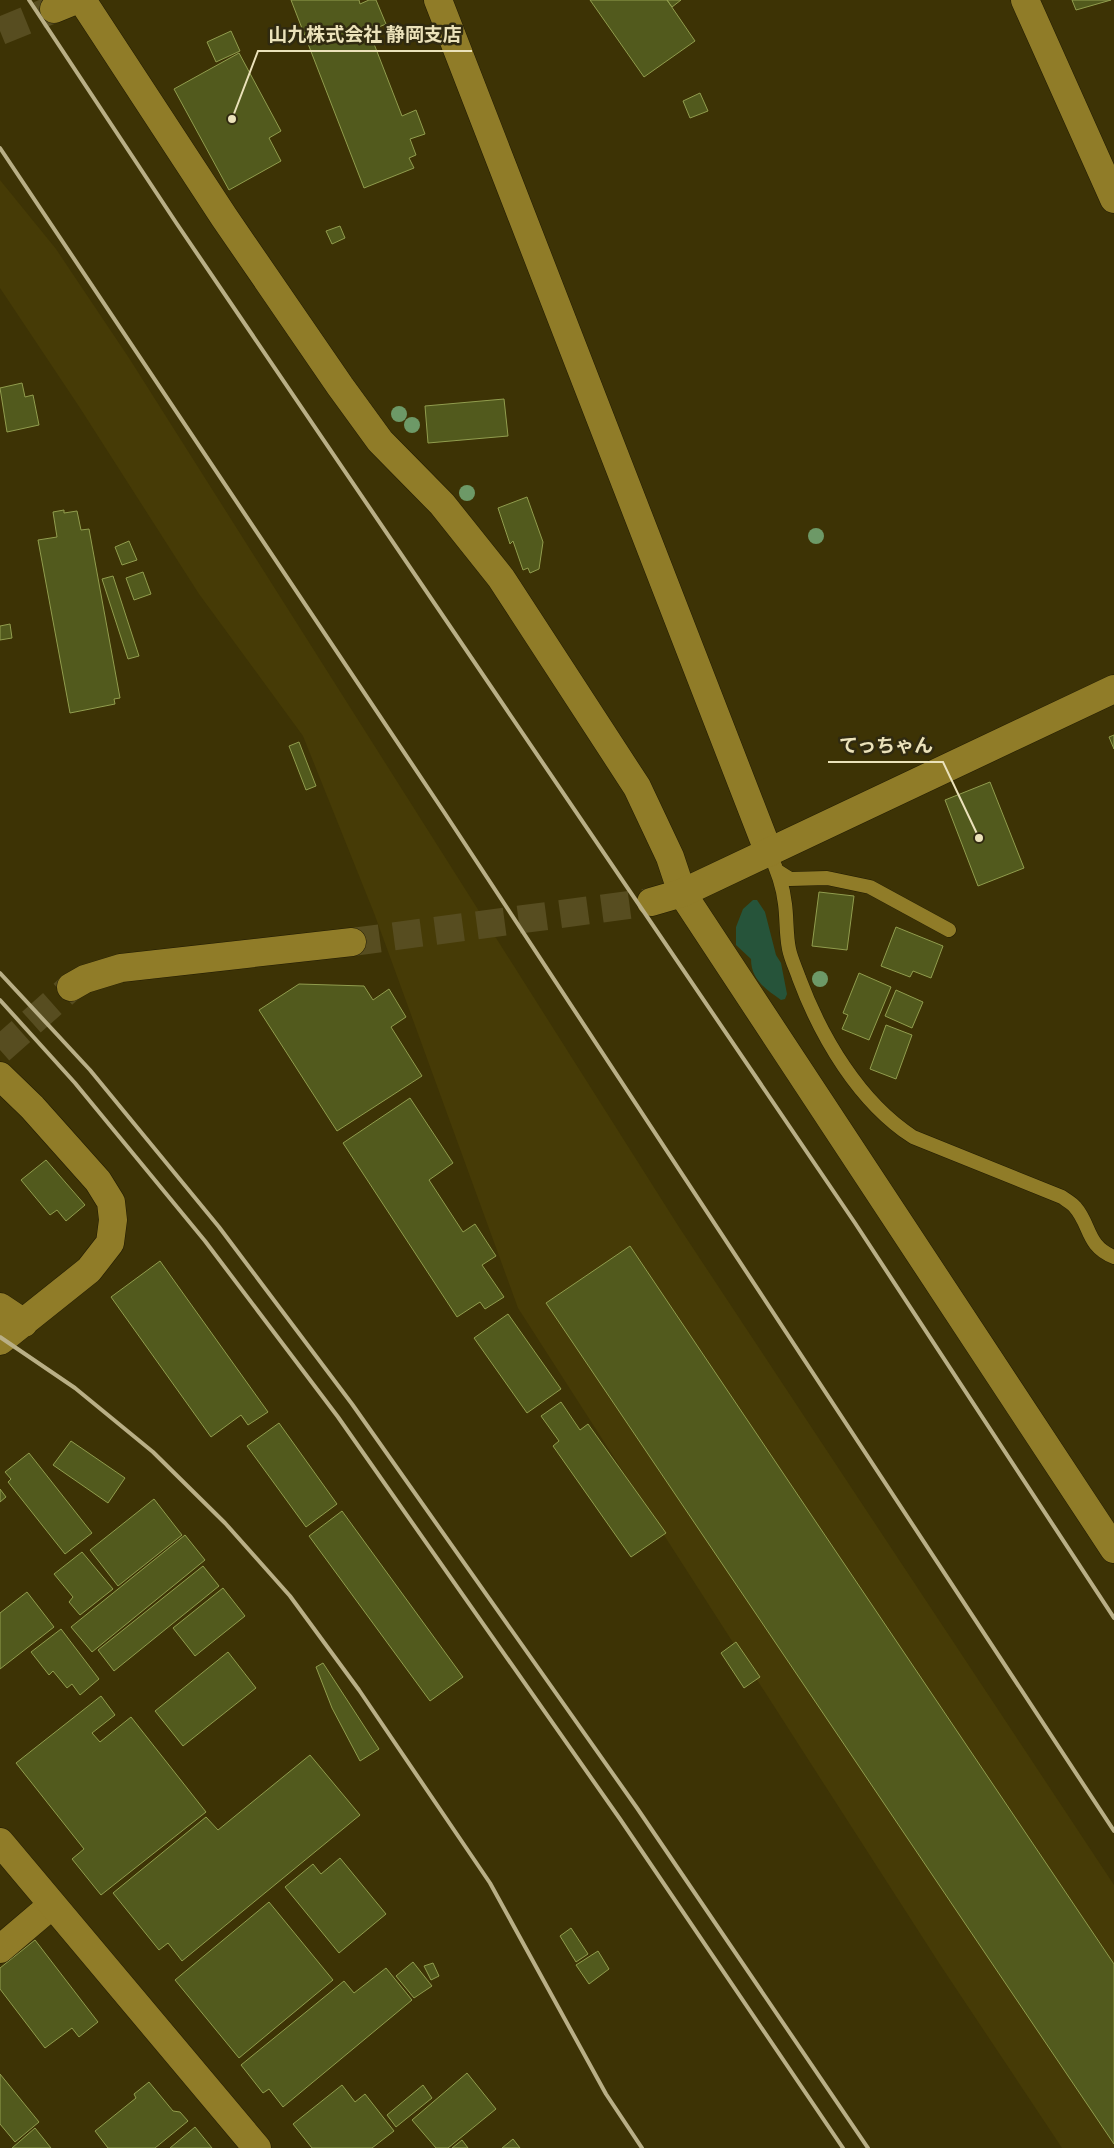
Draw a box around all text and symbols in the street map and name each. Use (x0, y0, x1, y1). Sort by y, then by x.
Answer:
callout: 山九株式会社 静岡支店 (258, 17, 472, 51)
text: 山九株式会社 静岡支店 (268, 22, 462, 45)
callout: てっちゃん (828, 728, 943, 762)
text: てっちゃん (839, 733, 933, 756)

